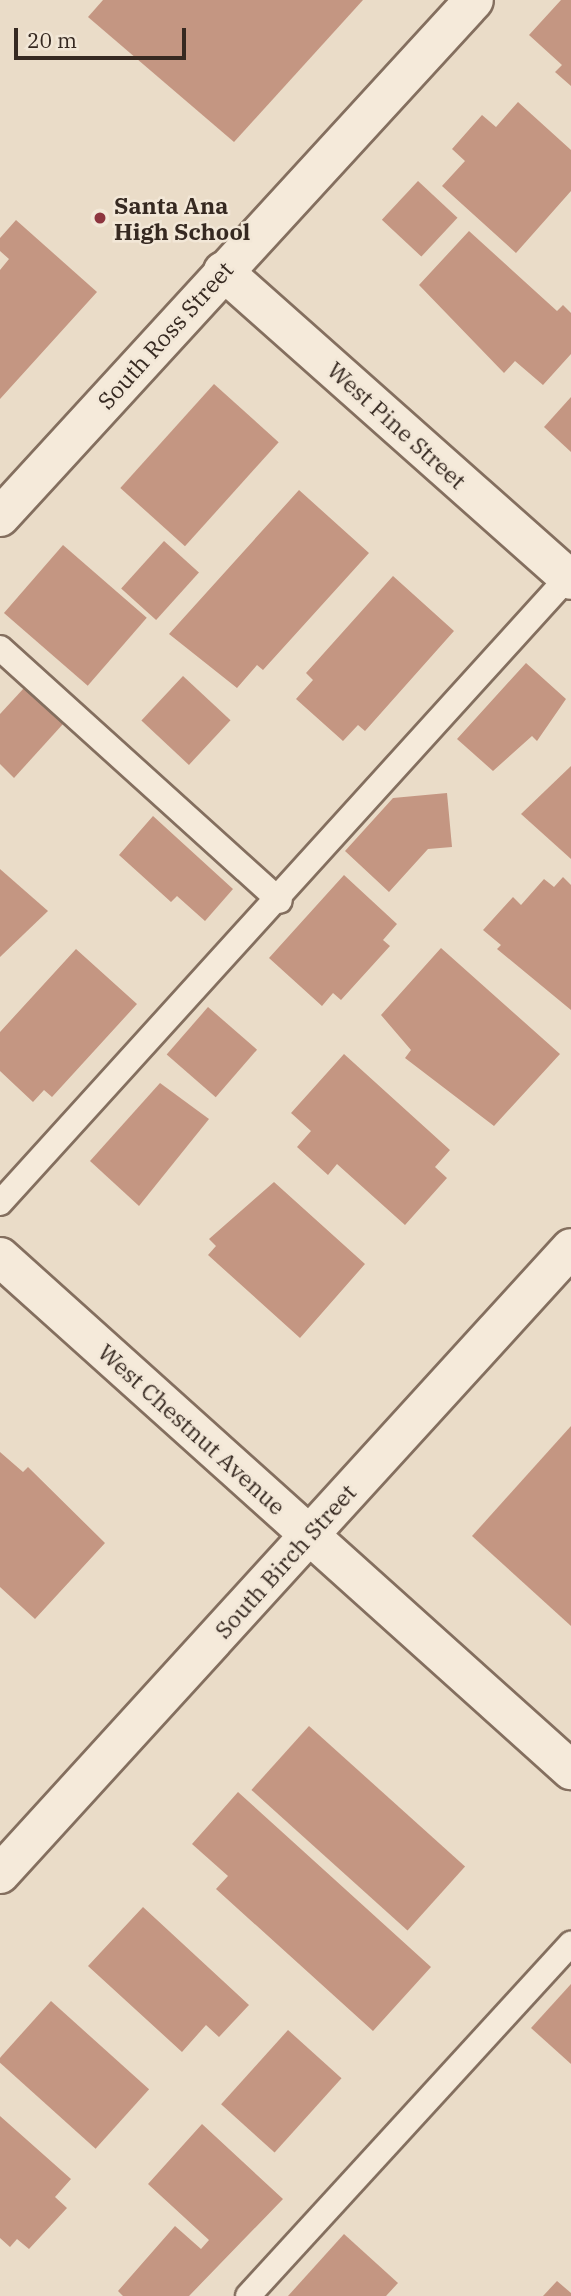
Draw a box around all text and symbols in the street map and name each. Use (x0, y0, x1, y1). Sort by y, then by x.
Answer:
scale bar (18, 14, 189, 58)
text: 20 m (27, 26, 77, 54)
place label: Santa Ana High School (114, 191, 250, 245)
marker: Santa Ana High School (92, 210, 108, 226)
street label: South Ross Street (92, 256, 238, 414)
street label: West Pine Street (322, 356, 472, 494)
street label: West Chestnut Avenue (93, 1338, 291, 1520)
street label: South Birch Street (209, 1478, 361, 1644)

